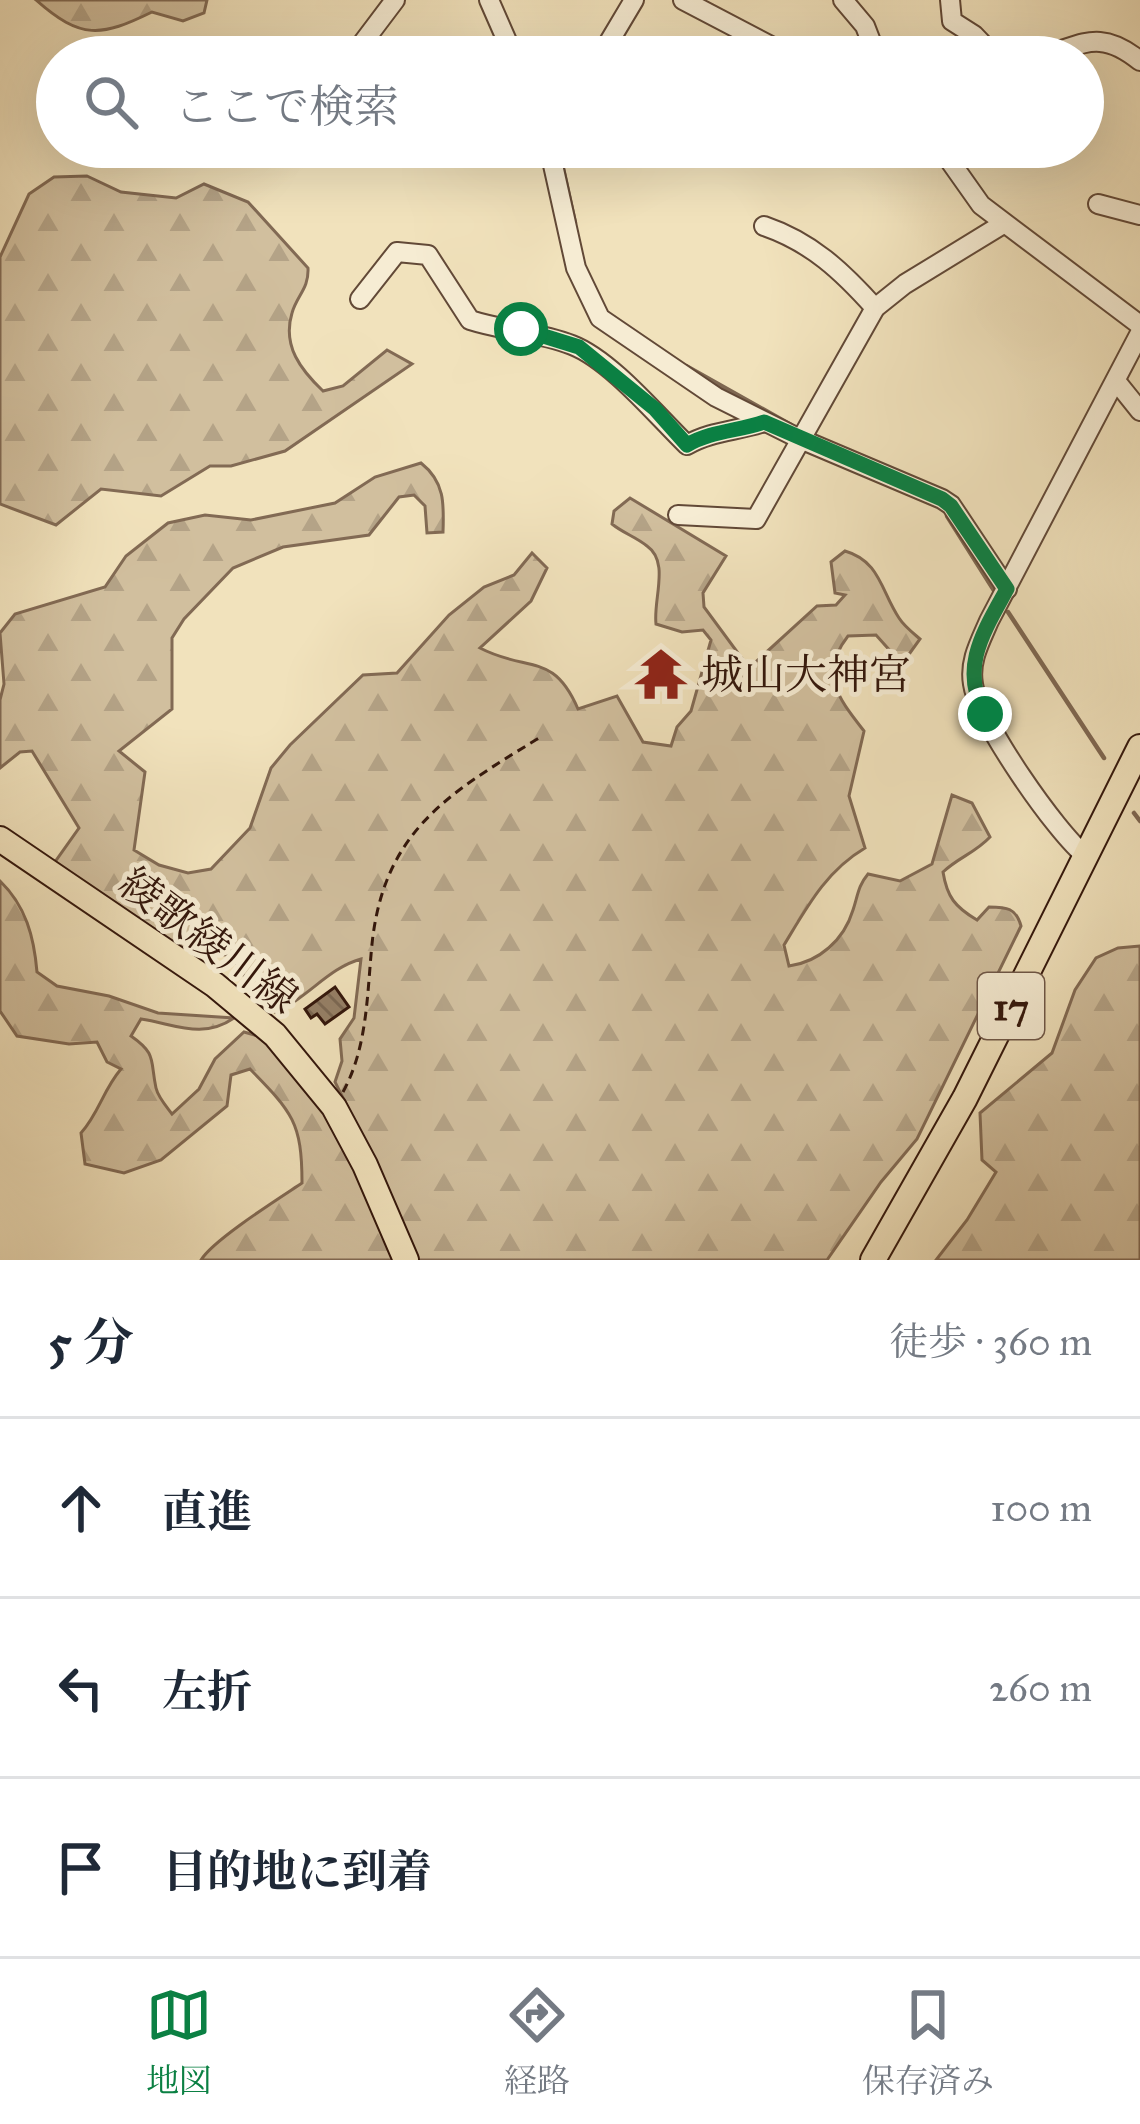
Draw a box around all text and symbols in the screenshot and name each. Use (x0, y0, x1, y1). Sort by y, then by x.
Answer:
search box (36, 36, 1104, 168)
icon: search (78, 69, 144, 135)
text: ここで検索 (174, 79, 399, 134)
route start (494, 302, 548, 356)
temple icon: 城山大神宮 (632, 645, 690, 703)
place label: 城山大神宮 (701, 649, 911, 701)
route end (958, 687, 1012, 741)
street label: 綾歌綾川線 (109, 857, 308, 1025)
road number: 17 (978, 973, 1044, 1039)
text: 5 分 (48, 1312, 134, 1374)
text: 徒歩 · 360 m (889, 1318, 1092, 1366)
icon: ahead (48, 1475, 114, 1541)
text: 直進 (162, 1484, 252, 1539)
text: 100 m (990, 1484, 1092, 1532)
icon: left (48, 1655, 114, 1721)
text: 左折 (162, 1664, 252, 1719)
text: 260 m (989, 1664, 1092, 1712)
icon: arrive (48, 1835, 114, 1901)
text: 目的地に到着 (162, 1844, 432, 1899)
tab: 地図 (146, 1982, 212, 2101)
tab: 経路 (504, 1982, 570, 2101)
tab: 保存済み (862, 1982, 994, 2101)

